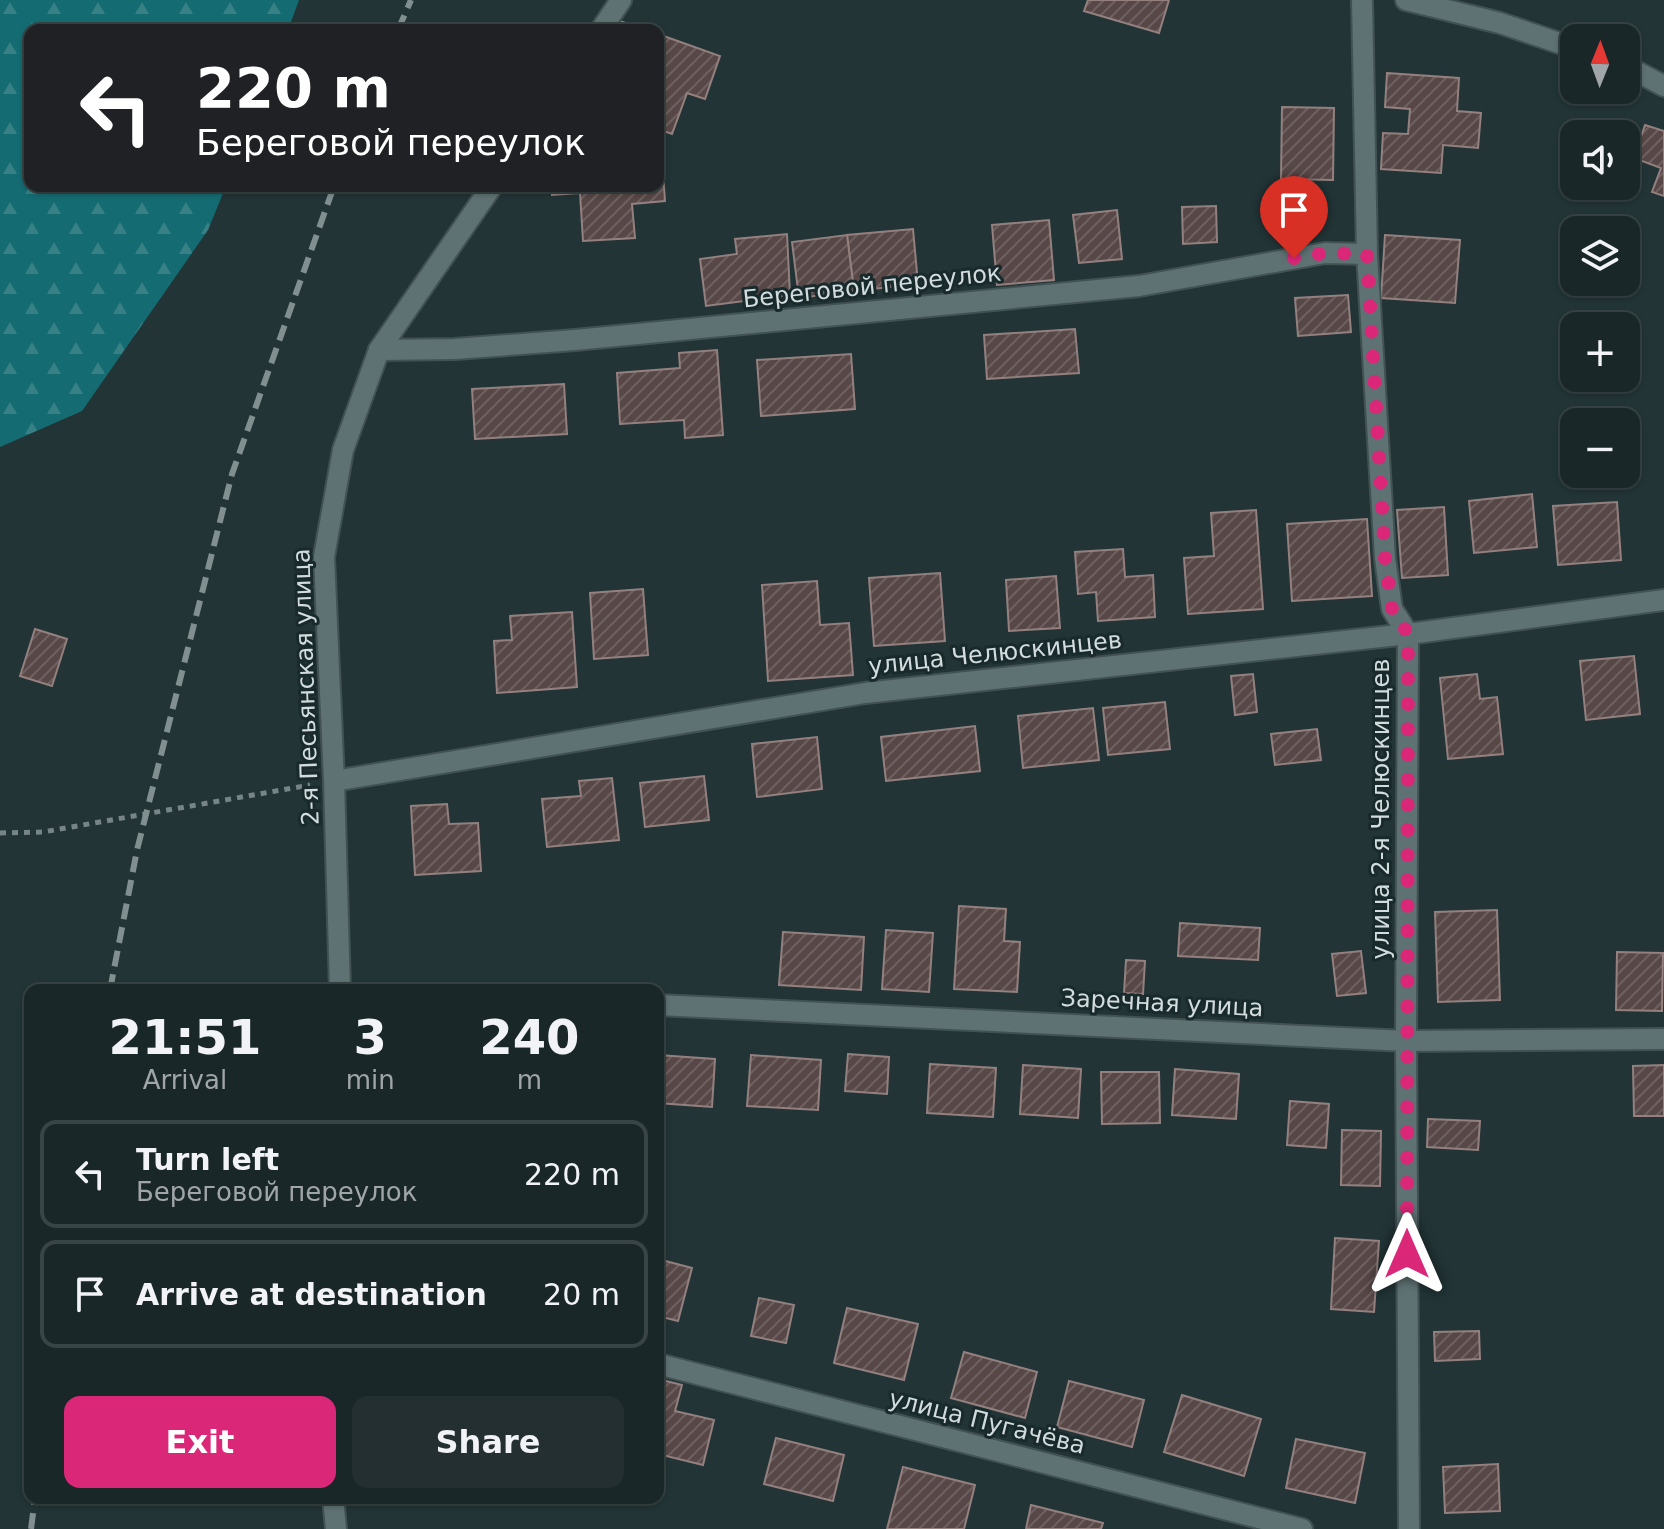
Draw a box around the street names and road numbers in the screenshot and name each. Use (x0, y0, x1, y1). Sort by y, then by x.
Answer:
street label: Береговой переулок (741, 259, 1003, 313)
street label: 2-я Песьянская улица (287, 548, 325, 826)
street label: улица Челюскинцев (867, 626, 1123, 680)
street label: улица 2-я Челюскинцев (1367, 659, 1395, 959)
street label: Заречная улица (1060, 984, 1264, 1022)
street label: улица Пугачёва (886, 1384, 1088, 1460)

